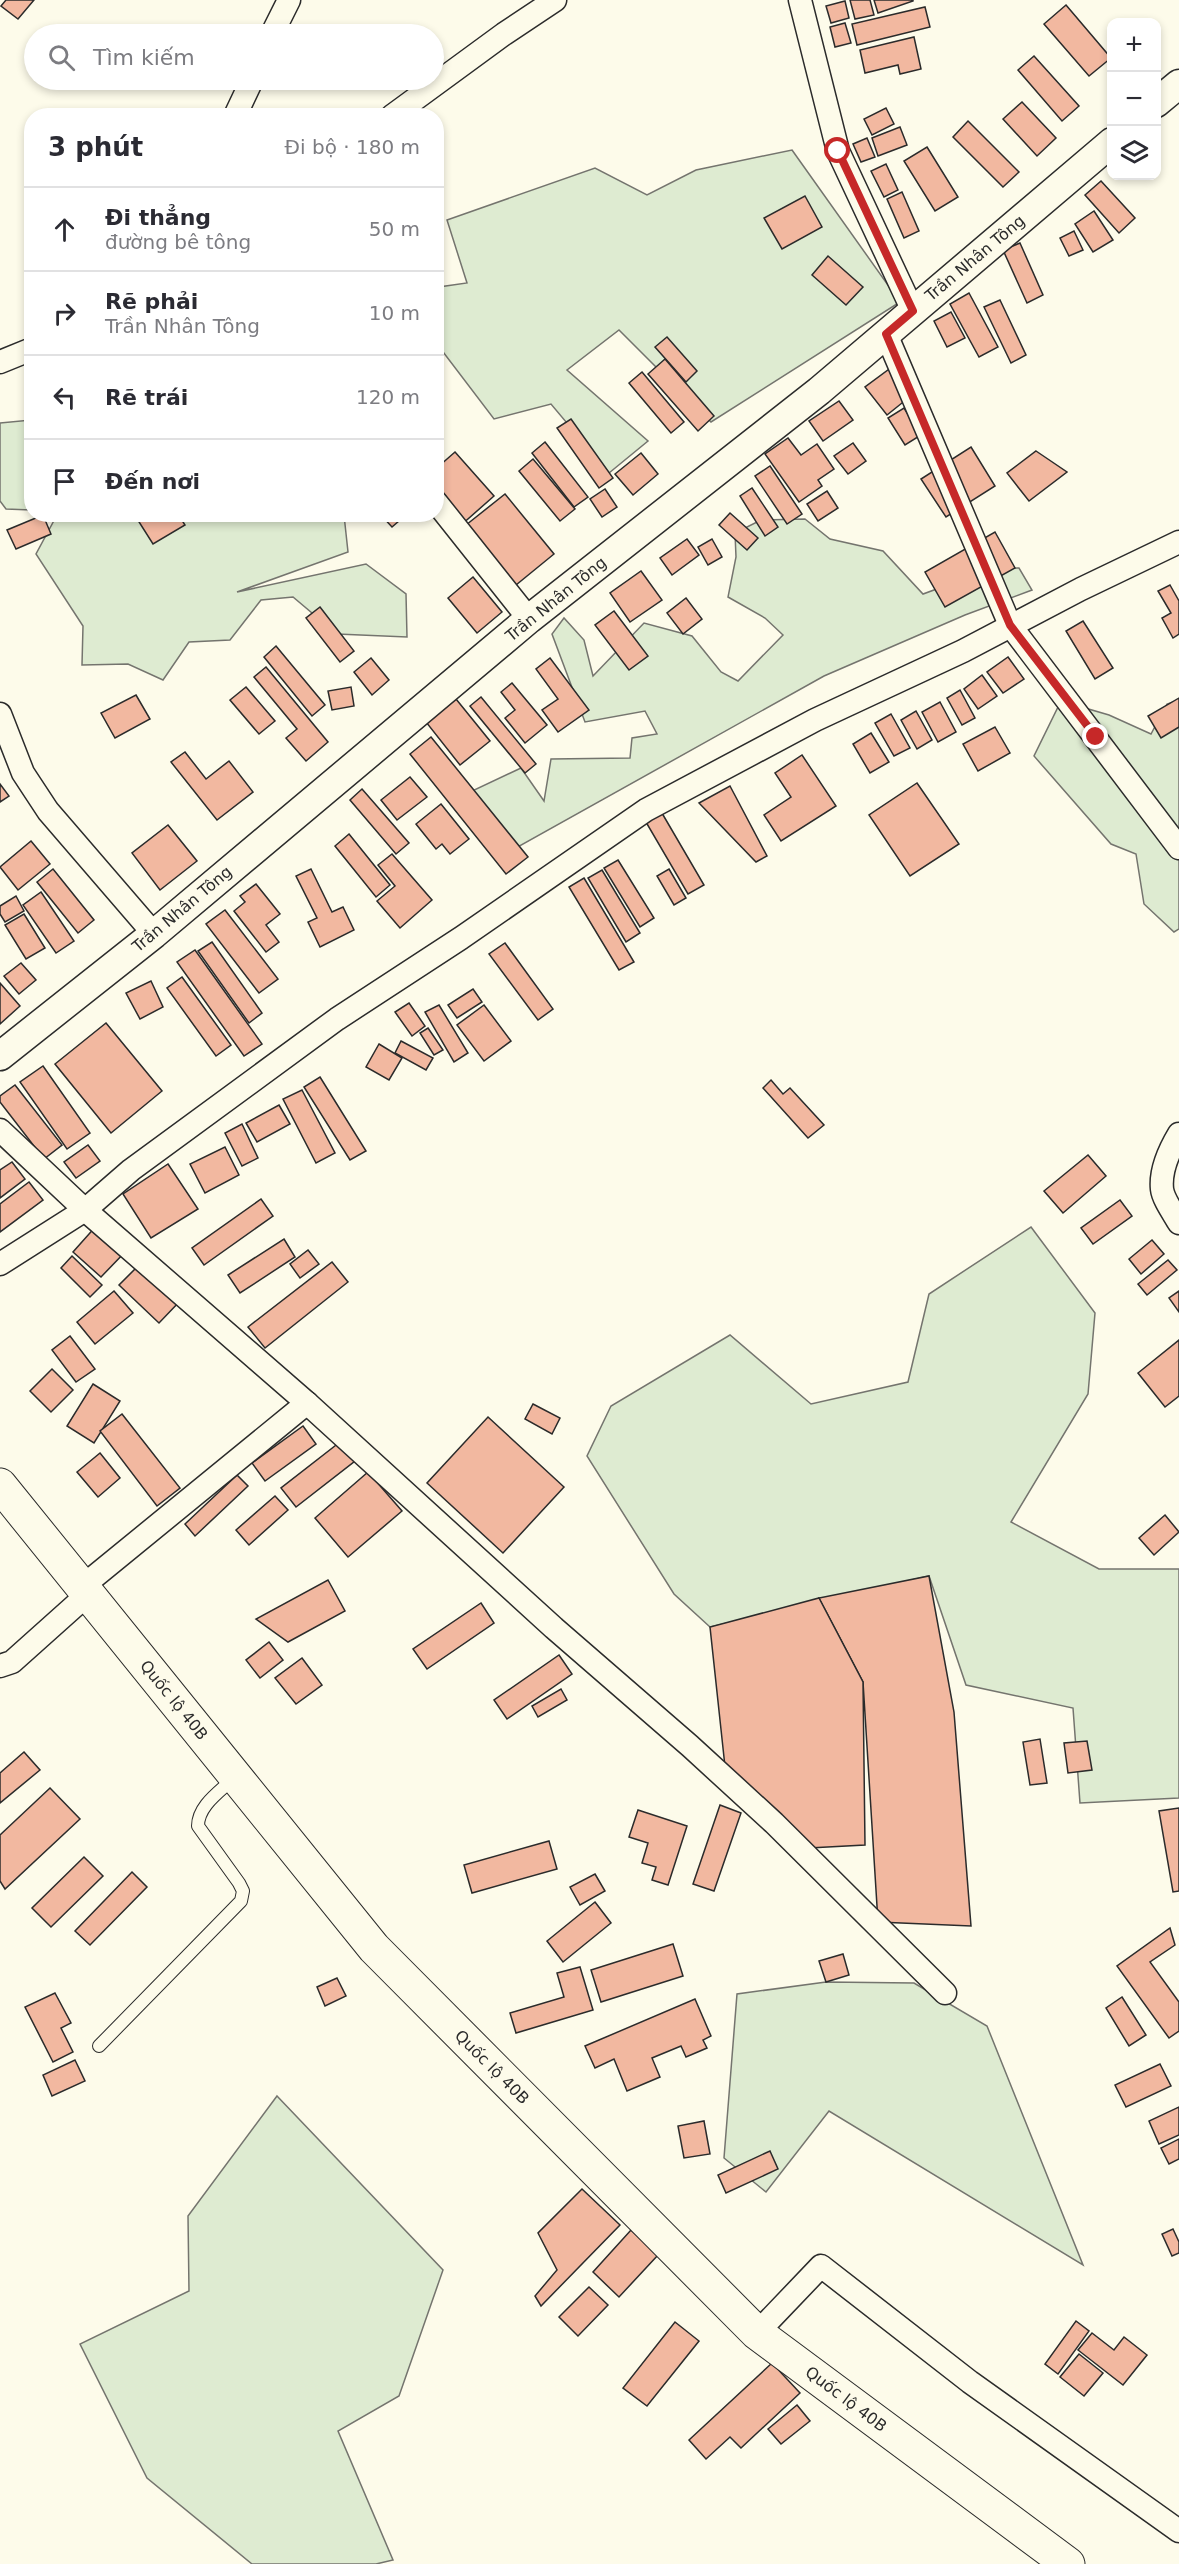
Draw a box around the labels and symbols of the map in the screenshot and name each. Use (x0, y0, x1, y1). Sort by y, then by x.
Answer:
route start (824, 137, 850, 163)
street label: Trần Nhân Tông (921, 211, 1029, 306)
street label: Trần Nhân Tông (501, 553, 610, 646)
route end (1082, 723, 1108, 749)
street label: Trần Nhân Tông (128, 862, 236, 957)
street label: Quốc lộ 40B (136, 1656, 212, 1744)
street label: Quốc lộ 40B (451, 2026, 533, 2108)
street label: Quốc lộ 40B (802, 2362, 890, 2436)

